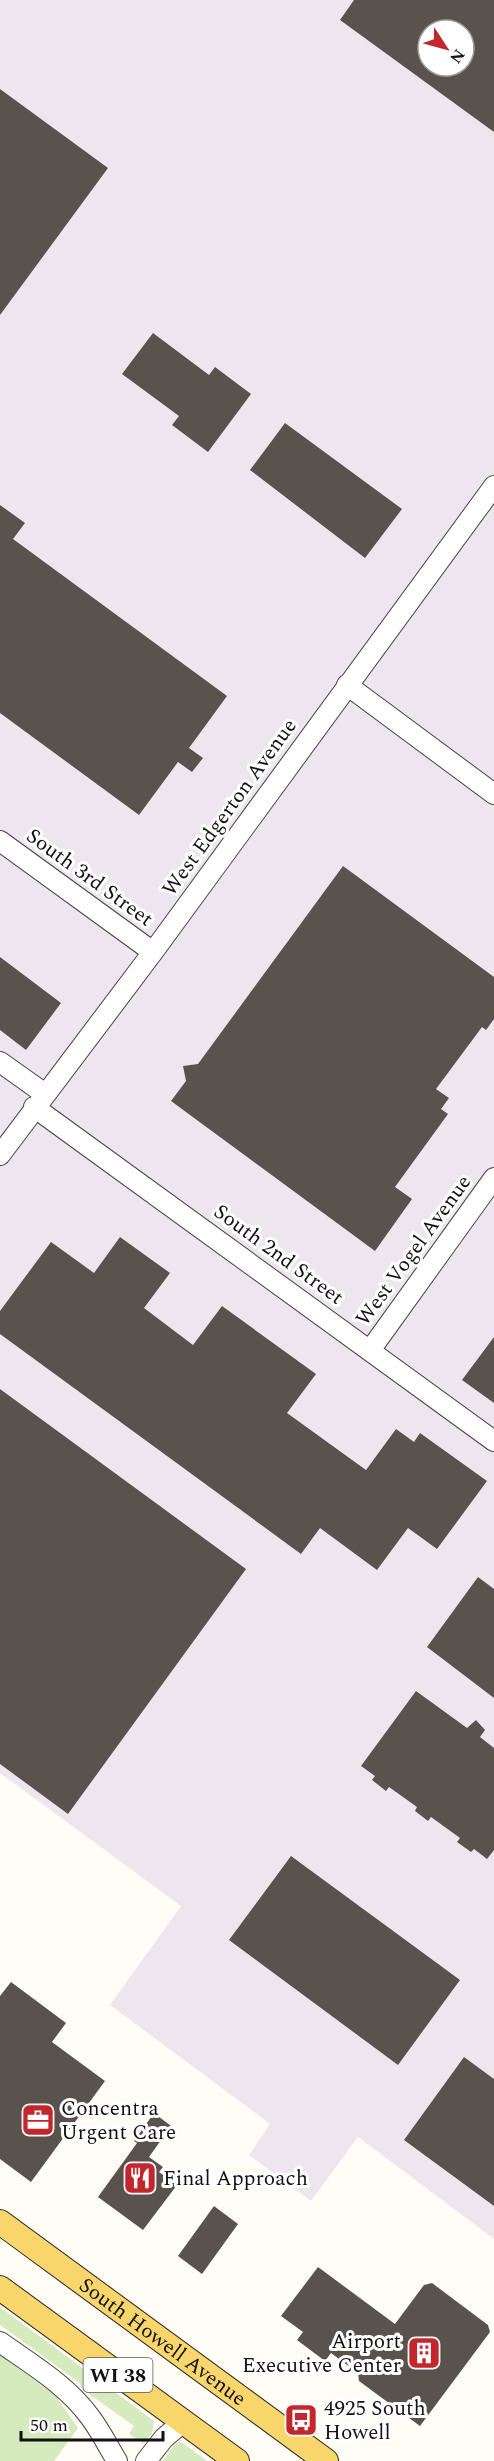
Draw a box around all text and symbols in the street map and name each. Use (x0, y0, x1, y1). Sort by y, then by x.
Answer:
north arrow (416, 18, 476, 78)
text: N (444, 44, 471, 69)
street label: West Edgerton Avenue (154, 712, 305, 903)
street label: South 3rd Street (19, 821, 160, 935)
street label: West Vogel Avenue (348, 1168, 480, 1333)
street label: South 2nd Street (207, 1196, 350, 1313)
place label: Concentra Urgent Care (61, 2093, 176, 2149)
office icon: Concentra Urgent Care (20, 2102, 56, 2138)
restaurant icon: Final Approach (122, 2160, 158, 2196)
place label: Final Approach (163, 2163, 308, 2195)
street label: South Howell Avenue (72, 2270, 253, 2415)
place label: Airport Executive Center (242, 2326, 401, 2382)
building icon: Airport Executive Center (406, 2335, 442, 2371)
road number: WI 38 (84, 2358, 152, 2392)
place label: 4925 South Howell (324, 2393, 426, 2449)
bus stop icon: 4925 South Howell (283, 2402, 319, 2438)
scale bar (21, 2404, 164, 2442)
text: 50 m (30, 2412, 68, 2439)

